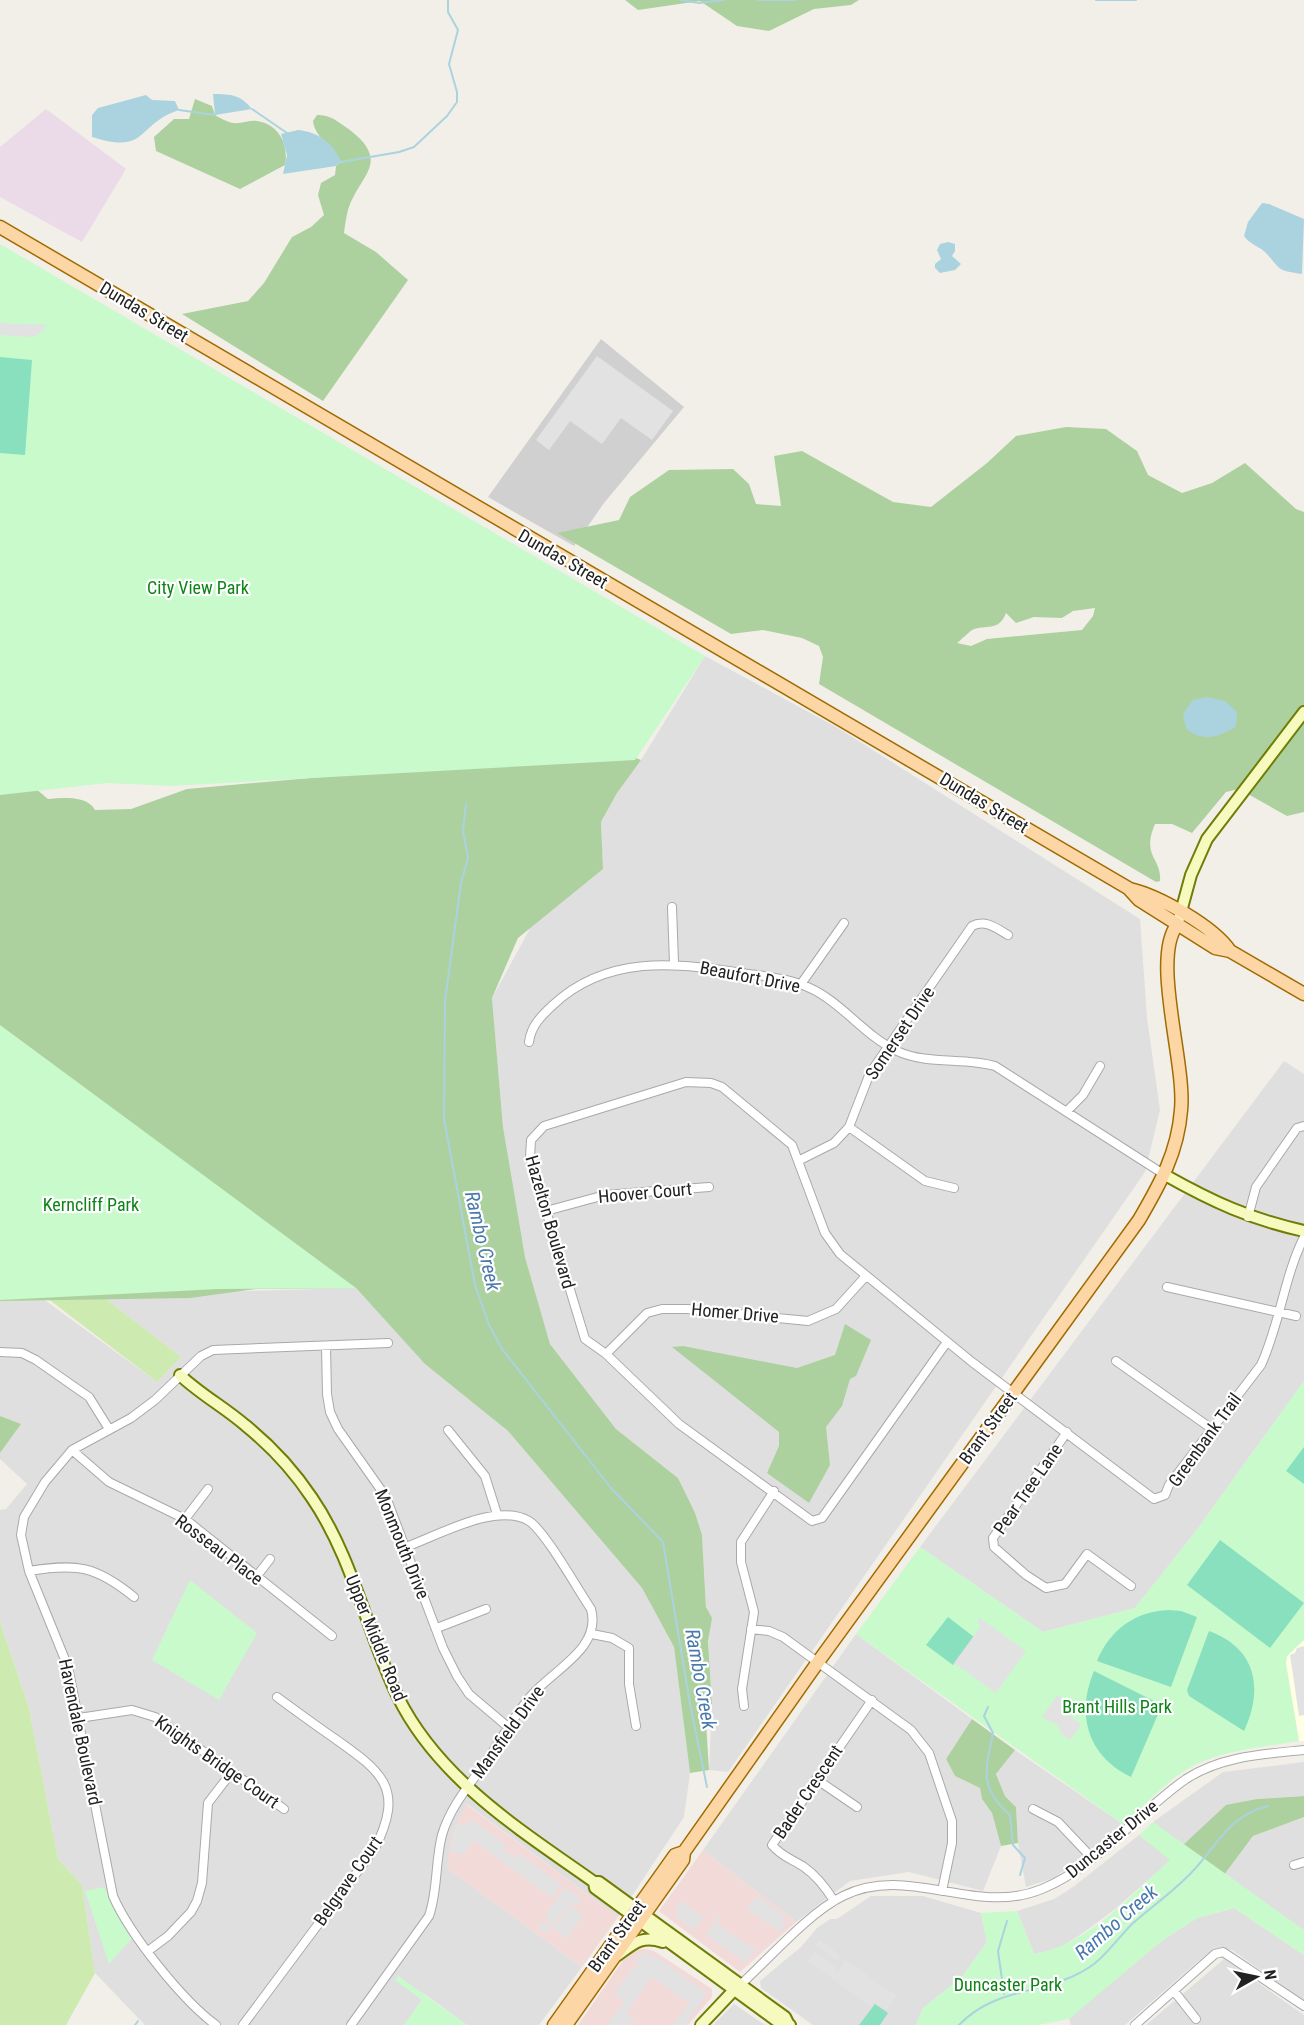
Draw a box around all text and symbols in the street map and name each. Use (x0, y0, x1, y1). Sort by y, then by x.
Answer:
street label: Dundas Street (96, 277, 192, 346)
street label: Dundas Street (515, 525, 612, 593)
park label: City View Park (147, 577, 249, 598)
street label: Dundas Street (936, 768, 1032, 837)
street label: Beaufort Drive (698, 957, 802, 997)
street label: Somerset Drive (861, 982, 938, 1083)
street label: Hazelton Boulevard (521, 1153, 580, 1291)
street label: Hoover Court (597, 1178, 693, 1207)
water label: Rambo Creek (460, 1189, 506, 1294)
park label: Kerncliff Park (43, 1194, 139, 1215)
street label: Homer Drive (690, 1298, 780, 1327)
street label: Brant Street (954, 1388, 1021, 1468)
street label: Greenbank Trail (1164, 1389, 1246, 1491)
street label: Pear Tree Lane (989, 1439, 1066, 1538)
street label: Monmouth Drive (371, 1486, 434, 1602)
street label: Rosseau Place (171, 1510, 267, 1589)
street label: Upper Middle Road (342, 1572, 411, 1704)
water label: Rambo Creek (680, 1627, 722, 1732)
street label: Havendale Boulevard (55, 1657, 106, 1807)
street label: Mansfield Drive (467, 1681, 548, 1782)
park label: Brant Hills Park (1062, 1696, 1172, 1717)
street label: Knights Bridge Court (151, 1711, 283, 1812)
street label: Bader Crescent (769, 1741, 847, 1843)
street label: Duncaster Drive (1062, 1795, 1162, 1882)
street label: Belgrave Court (309, 1832, 386, 1929)
water label: Rambo Creek (1070, 1879, 1163, 1964)
street label: Brant Street (583, 1896, 650, 1976)
north arrow (1226, 1947, 1286, 2007)
text: N (1260, 1968, 1280, 1981)
park label: Duncaster Park (954, 1974, 1062, 1995)

